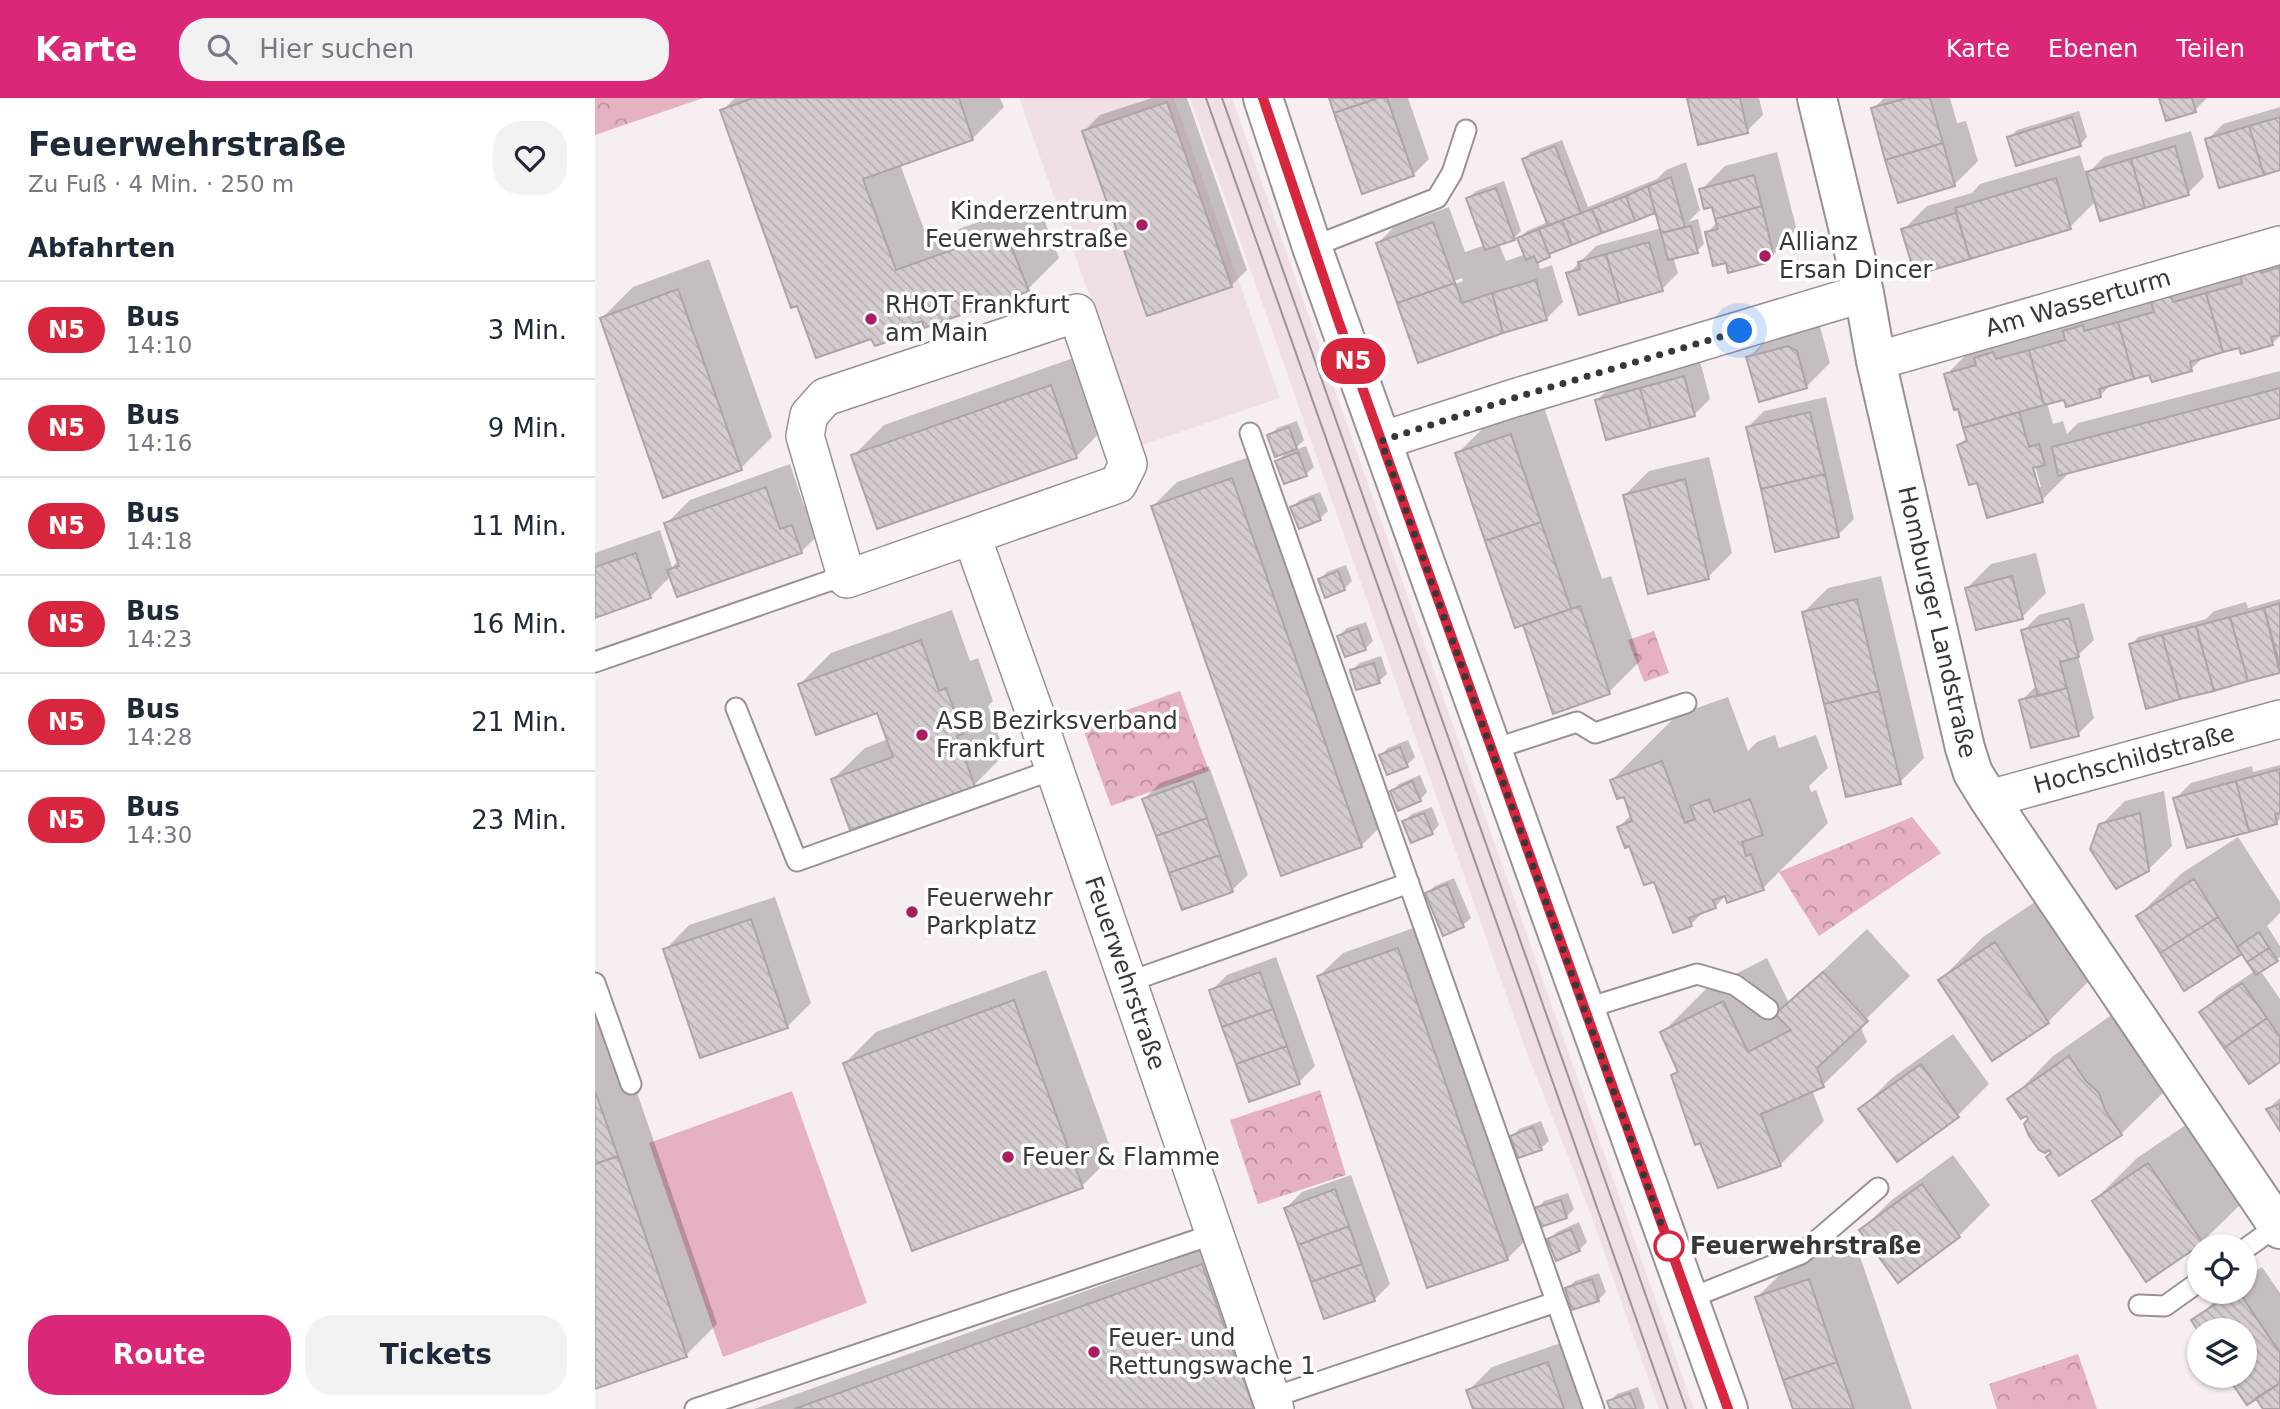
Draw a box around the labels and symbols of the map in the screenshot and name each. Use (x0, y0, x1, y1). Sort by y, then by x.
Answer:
place label: Kinderzentrum Feuerwehrstraße (925, 197, 1128, 253)
marker: Kinderzentrum Feuerwehrstraße (1134, 217, 1150, 233)
place label: Allianz Ersan Dincer (1779, 228, 1932, 284)
marker: Allianz Ersan Dincer (1757, 248, 1773, 264)
street label: Am Wasserturm (1982, 263, 2174, 343)
place label: RHOT Frankfurt am Main (885, 291, 1070, 347)
marker: RHOT Frankfurt am Main (863, 311, 879, 327)
your location (1722, 313, 1757, 348)
line badge: N5 (1321, 338, 1385, 384)
street label: Homburger Landstraße (1892, 483, 1982, 761)
place label: ASB Bezirksverband Frankfurt (936, 707, 1178, 763)
street label: Hochschildstraße (2030, 719, 2238, 799)
marker: ASB Bezirksverband Frankfurt (914, 727, 930, 743)
street label: Feuerwehrstraße (1079, 872, 1171, 1074)
place label: Feuerwehr Parkplatz (926, 884, 1053, 940)
marker: Feuerwehr Parkplatz (904, 904, 920, 920)
place label: Feuer & Flamme (1022, 1143, 1220, 1171)
marker: Feuer & Flamme (1000, 1149, 1016, 1165)
marker: Feuerwehrstraße (1654, 1231, 1684, 1261)
place label: Feuerwehrstraße (1690, 1232, 1922, 1260)
place label: Feuer- und Rettungswache 1 (1108, 1324, 1316, 1380)
marker: Feuer- und Rettungswache 1 (1086, 1344, 1102, 1360)

